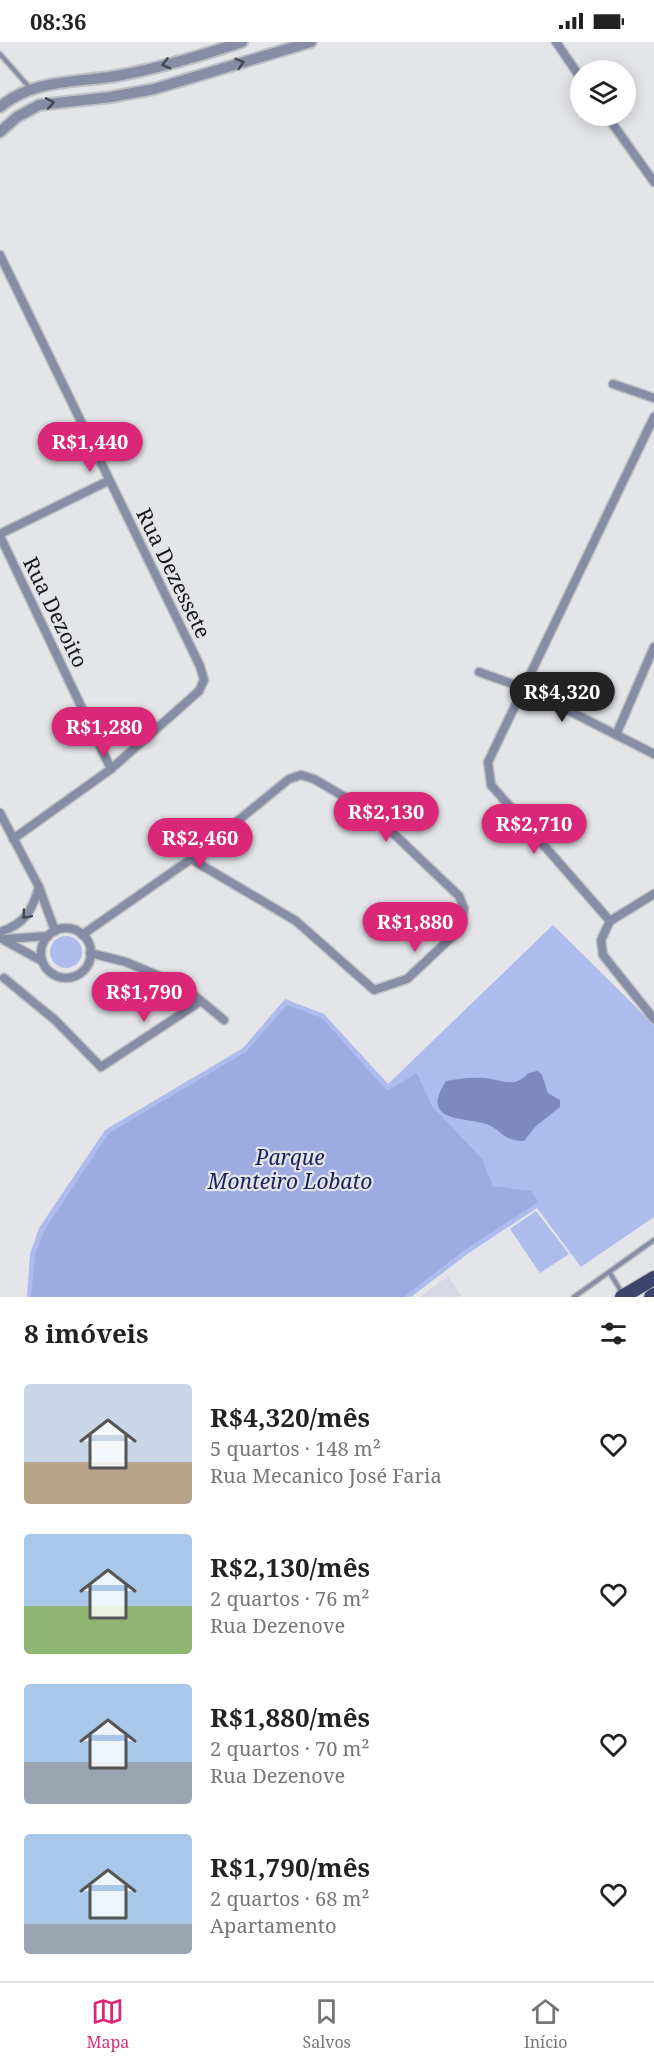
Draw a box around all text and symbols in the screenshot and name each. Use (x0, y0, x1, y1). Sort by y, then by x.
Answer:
text: 08:36 (30, 6, 86, 36)
one-way arrow (161, 56, 171, 69)
one-way arrow (234, 58, 245, 70)
map controls (570, 60, 636, 126)
button: layers (570, 60, 636, 126)
one-way arrow (45, 97, 55, 110)
pin: R$1,440 (35, 422, 145, 473)
text: R$1,440 (52, 428, 128, 455)
street label: Rua Dezessete (130, 503, 218, 643)
street label: Rua Dezoito (17, 552, 95, 672)
pin: R$4,320 (507, 672, 617, 723)
text: R$4,320 (524, 678, 600, 705)
pin: R$1,280 (49, 707, 159, 758)
text: R$1,280 (66, 713, 142, 740)
pin: R$2,130 (331, 792, 441, 843)
text: R$2,130 (348, 798, 424, 825)
pin: R$2,710 (479, 804, 589, 855)
text: R$2,710 (496, 810, 572, 837)
pin: R$2,460 (145, 818, 255, 869)
text: R$2,460 (162, 824, 238, 851)
pin: R$1,880 (360, 902, 470, 953)
text: R$1,880 (377, 908, 453, 935)
one-way arrow (23, 909, 34, 920)
pin: R$1,790 (89, 972, 199, 1023)
text: R$1,790 (106, 978, 182, 1005)
park label: Parque Monteiro Lobato (207, 1143, 372, 1195)
text: 8 imóveis (24, 1315, 149, 1351)
icon: filters (597, 1317, 630, 1350)
text: R$4,320/mês (210, 1399, 370, 1435)
icon: home (72, 1408, 144, 1480)
icon: heart (597, 1428, 630, 1461)
text: 5 quartos · 148 m² (210, 1435, 381, 1462)
text: Rua Mecanico José Faria (210, 1462, 442, 1489)
text: R$2,130/mês (210, 1549, 370, 1585)
icon: home (72, 1558, 144, 1630)
icon: heart (597, 1578, 630, 1611)
text: 2 quartos · 76 m² (210, 1585, 370, 1612)
text: Rua Dezenove (210, 1612, 345, 1639)
text: R$1,880/mês (210, 1699, 370, 1735)
icon: home (72, 1708, 144, 1780)
icon: heart (597, 1728, 630, 1761)
text: 2 quartos · 70 m² (210, 1735, 370, 1762)
text: Rua Dezenove (210, 1762, 345, 1789)
text: R$1,790/mês (210, 1849, 370, 1885)
icon: home (72, 1858, 144, 1930)
icon: heart (597, 1878, 630, 1911)
text: 2 quartos · 68 m² (210, 1885, 370, 1912)
text: Apartamento (210, 1912, 336, 1939)
tab: Mapa (87, 1995, 129, 2053)
tab: Salvos (302, 1995, 351, 2053)
tab: Início (524, 1995, 567, 2053)

